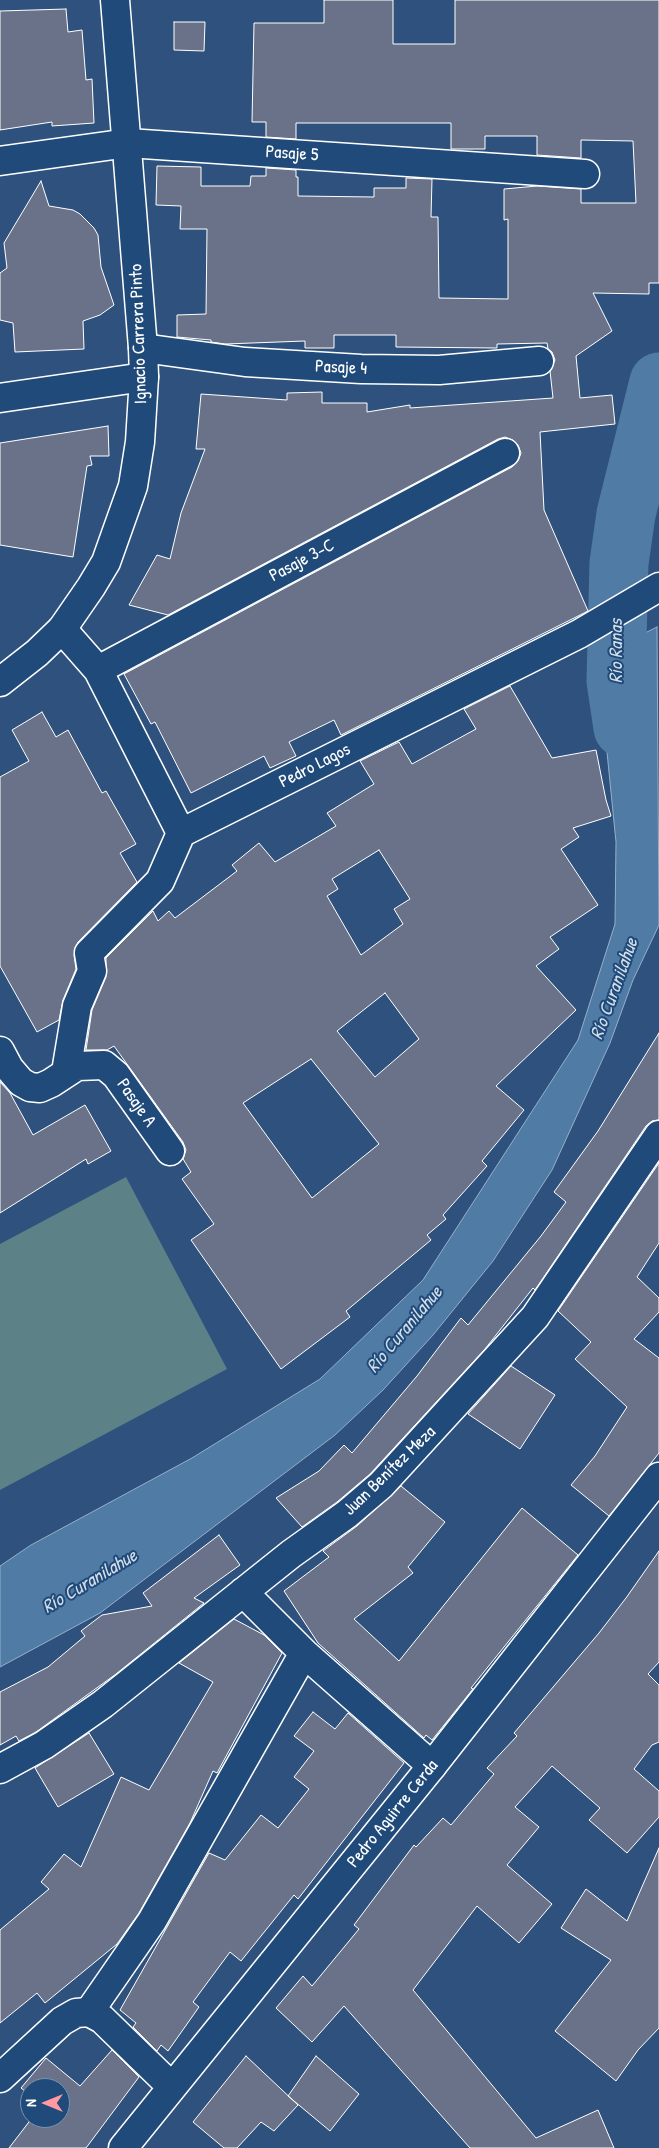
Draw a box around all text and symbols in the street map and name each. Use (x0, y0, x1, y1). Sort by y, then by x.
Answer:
street label: Pasaje 5 (265, 141, 319, 167)
street label: Ignacio Carrera Pinto (126, 264, 152, 404)
street label: Pasaje 4 (314, 356, 368, 380)
street label: Pasaje 3-C (266, 535, 338, 587)
water label: Río Ranas (606, 619, 628, 683)
street label: Pedro Lagos (276, 739, 354, 793)
water label: Río Curanilahue (586, 935, 644, 1043)
street label: Pasaje A (112, 1075, 160, 1131)
water label: Río Curanilahue (362, 1282, 448, 1378)
street label: Juan Benítez Meza (340, 1422, 440, 1520)
water label: Río Curanilahue (39, 1545, 141, 1619)
street label: Pedro Aguirre Cerda (343, 1756, 443, 1872)
north arrow (20, 2078, 70, 2128)
text: N (21, 2099, 40, 2107)

